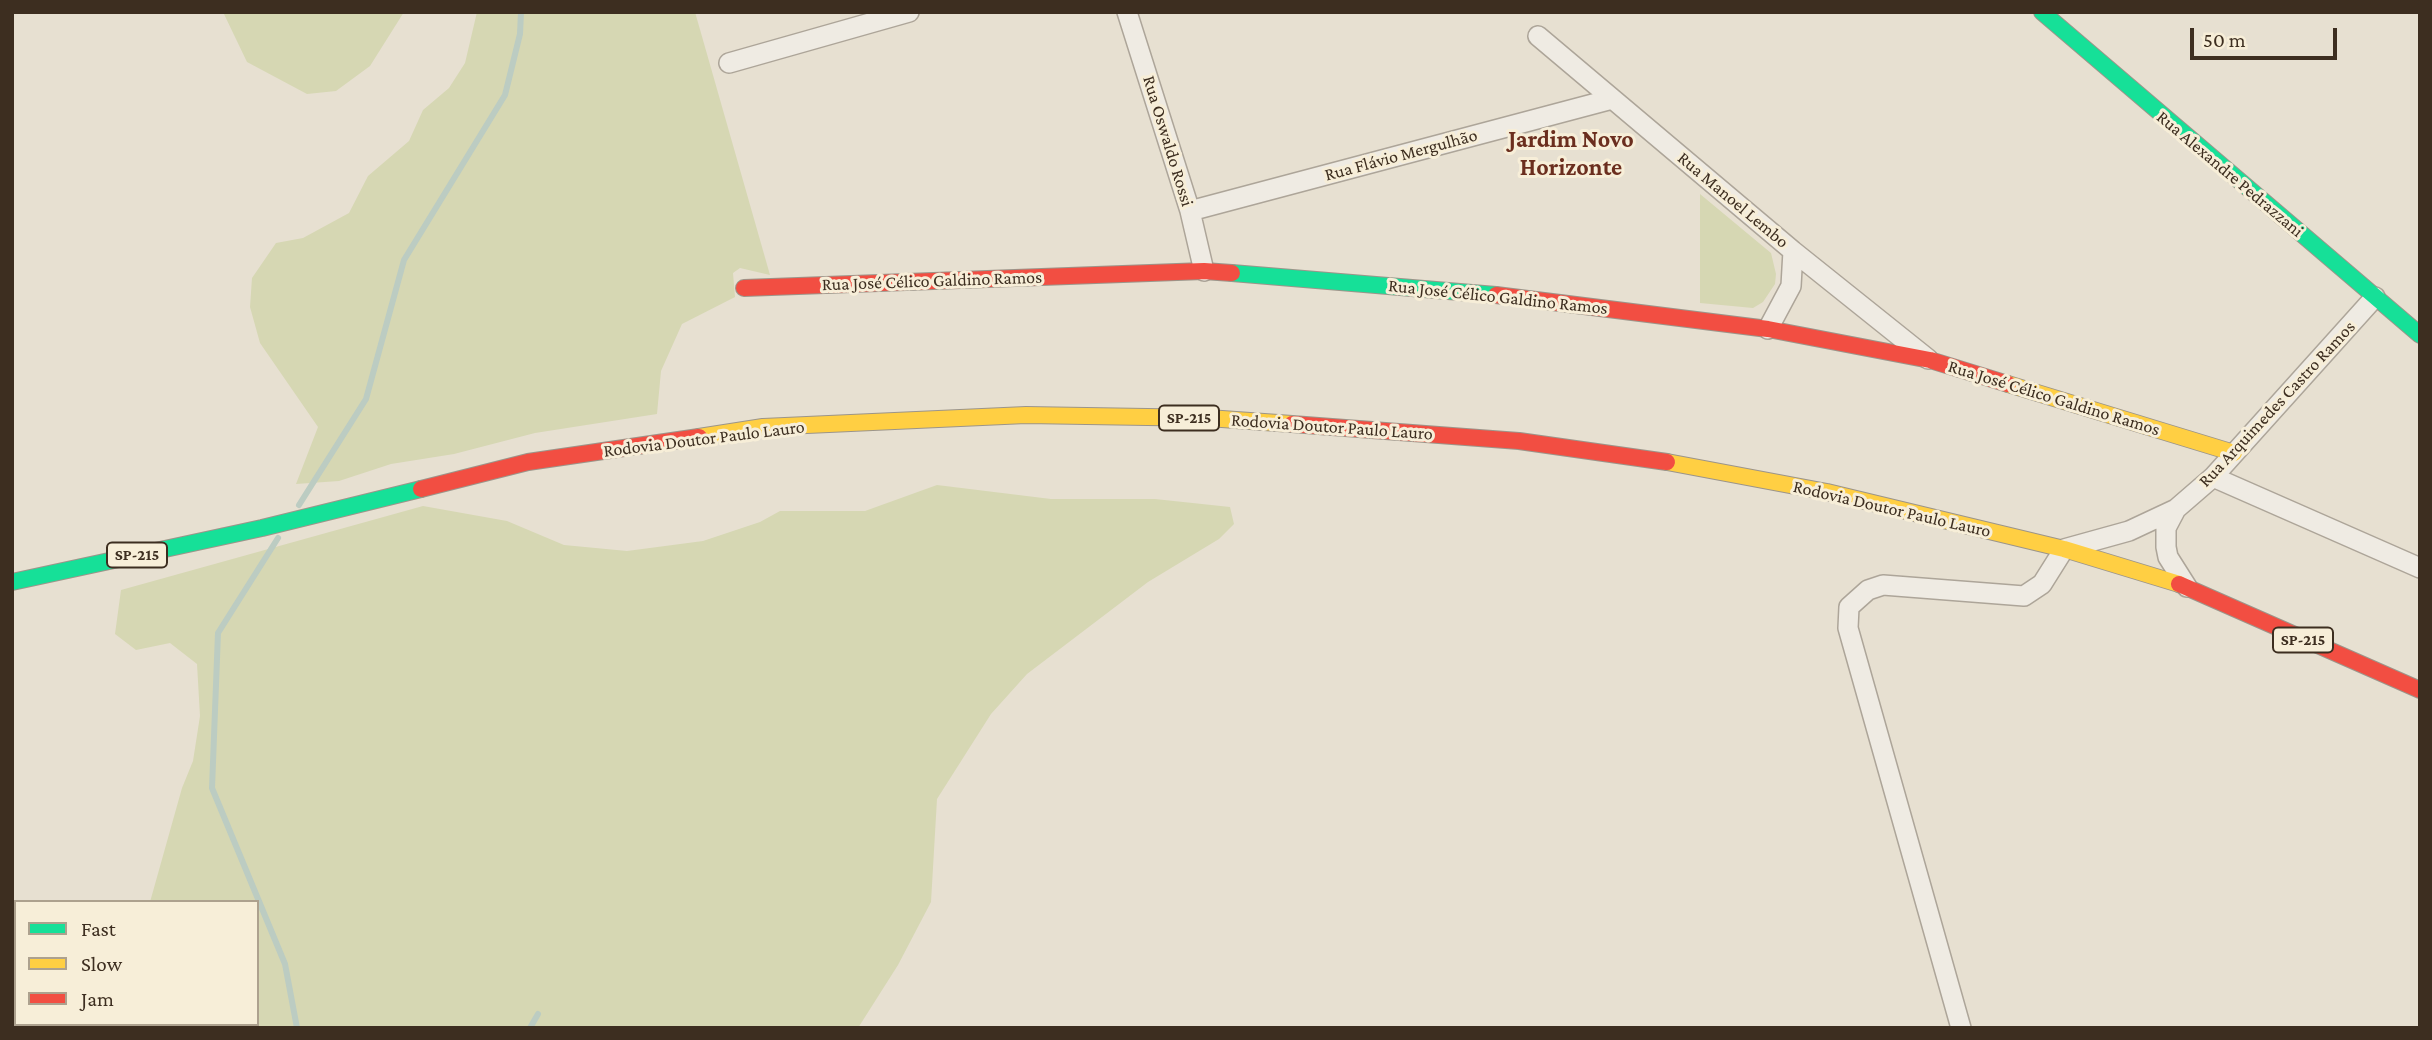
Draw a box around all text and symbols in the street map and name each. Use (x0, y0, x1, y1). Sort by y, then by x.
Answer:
scale bar (2194, 14, 2341, 58)
text: 50 m (2203, 28, 2246, 52)
street label: Rua Oswaldo Rossi (1138, 73, 1198, 209)
street label: Rua Alexandre Pedrazzani (2152, 106, 2308, 242)
street label: Rua Flávio Mergulhão (1322, 124, 1480, 186)
district label: Jardim Novo Horizonte (1508, 126, 1634, 182)
street label: Rua Manoel Lembo (1673, 147, 1793, 253)
street label: Rua José Célico Galdino Ramos (821, 266, 1043, 296)
street label: Rua José Célico Galdino Ramos (1387, 275, 1609, 319)
street label: Rua Arquimedes Castro Ramos (2194, 316, 2360, 492)
street label: Rua José Célico Galdino Ramos (1945, 355, 2163, 441)
road number: SP-215 (1159, 406, 1219, 430)
street label: Rodovia Doutor Paulo Lauro (1230, 409, 1434, 445)
street label: Rodovia Doutor Paulo Lauro (602, 416, 806, 462)
street label: Rodovia Doutor Paulo Lauro (1791, 476, 1993, 542)
road number: SP-215 (107, 542, 167, 568)
road number: SP-215 (2273, 628, 2333, 652)
legend (14, 900, 259, 1026)
text: Fast (81, 917, 116, 941)
text: Slow (81, 952, 122, 976)
text: Jam (81, 987, 114, 1011)

